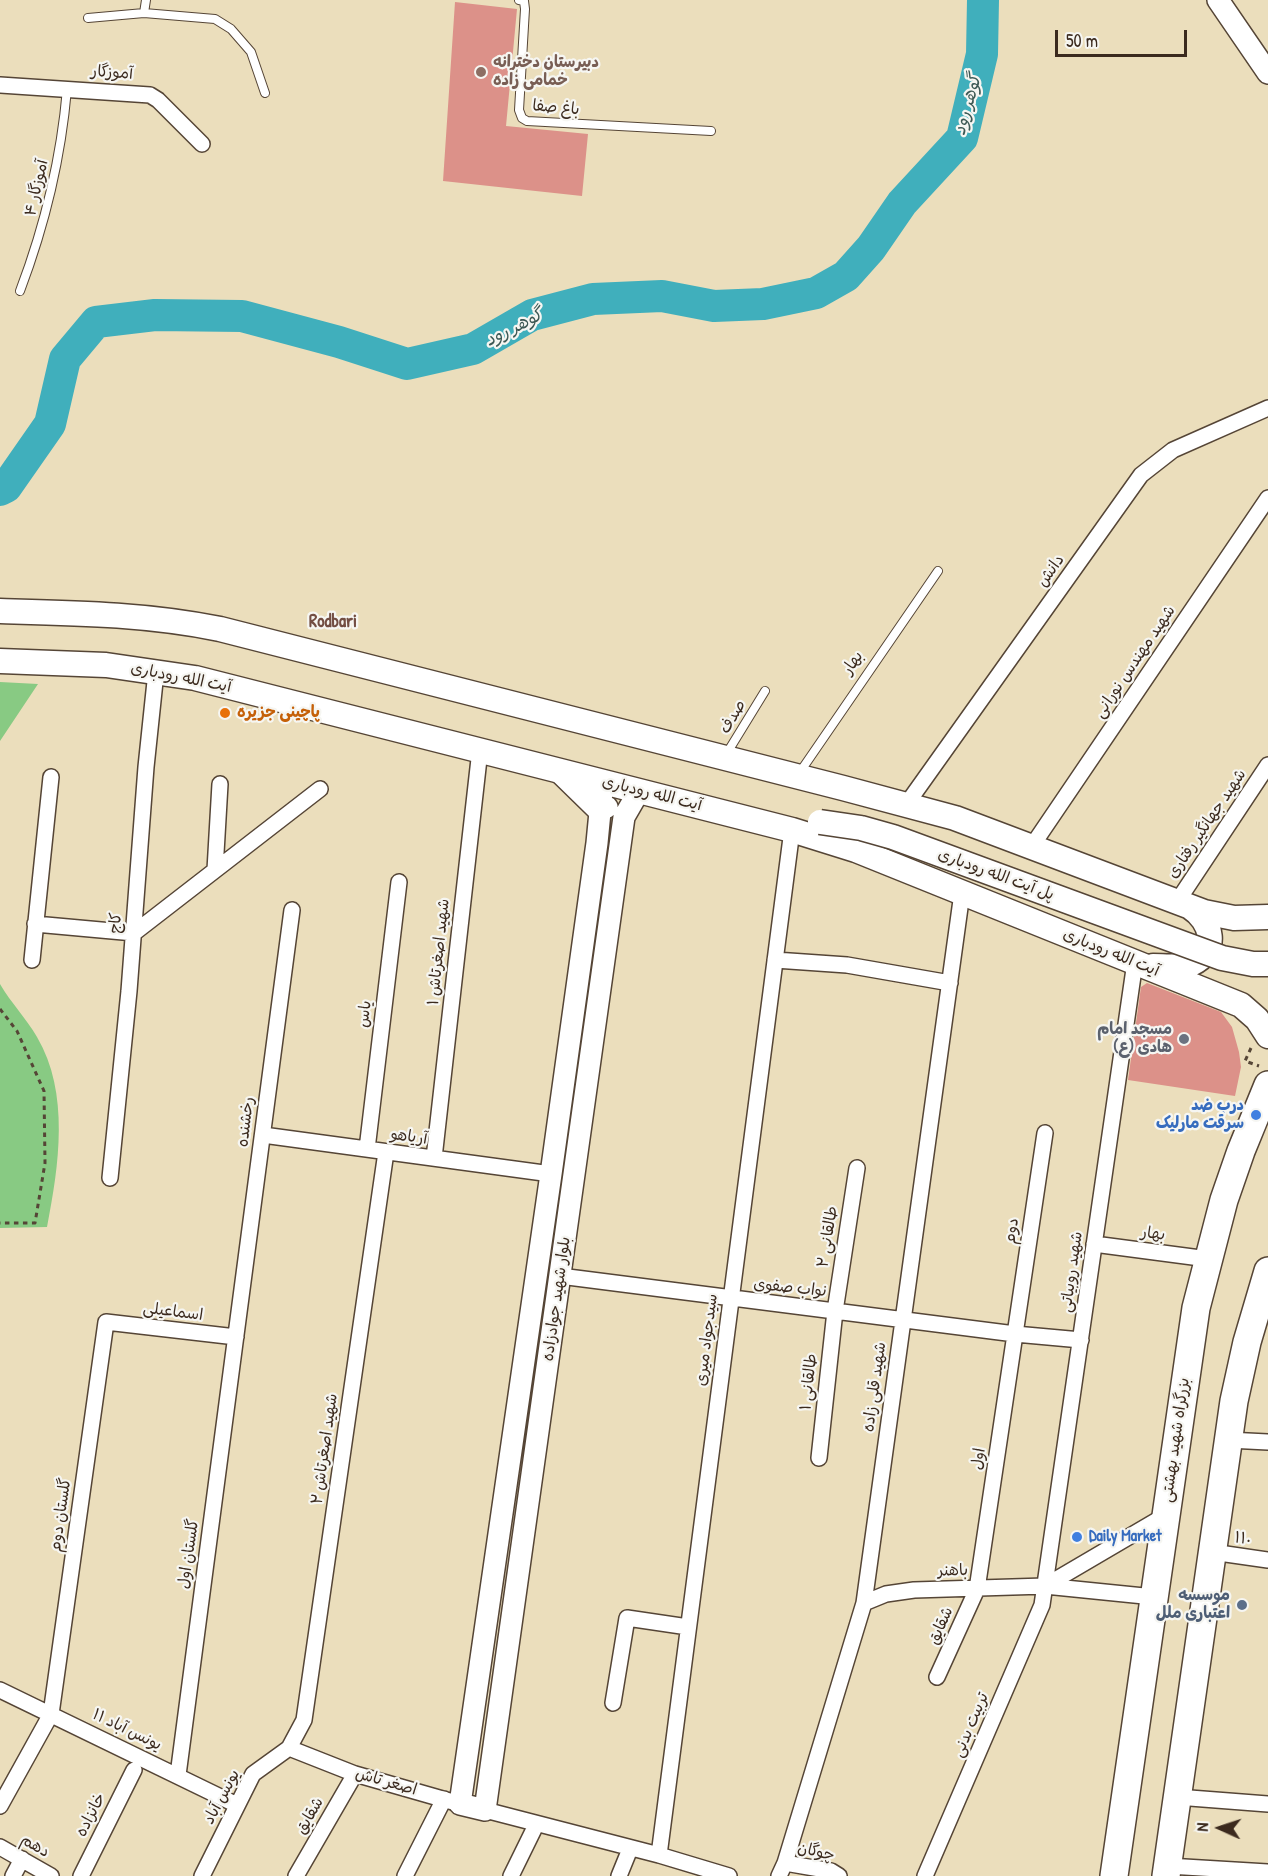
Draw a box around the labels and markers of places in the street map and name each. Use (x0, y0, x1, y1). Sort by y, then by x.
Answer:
place label: دبیرستان دخترانه خمامی زاده (493, 53, 599, 91)
marker: دبیرستان دخترانه خمامی زاده (474, 65, 488, 79)
place label: پاچینی جزیره (237, 703, 320, 723)
marker: پاچینی جزیره (218, 706, 232, 720)
place label: مسجد امام هادی (ع) (1097, 1020, 1172, 1058)
marker: مسجد امام هادی (ع) (1177, 1032, 1191, 1046)
place label: درب ضد سرقت مارلیک (1156, 1096, 1244, 1134)
marker: درب ضد سرقت مارلیک (1249, 1108, 1263, 1122)
place label: Daily Market (1089, 1527, 1162, 1547)
marker: Daily Market (1070, 1530, 1084, 1544)
place label: موسسه اعتباری ملل (1156, 1586, 1230, 1624)
marker: موسسه اعتباری ملل (1235, 1598, 1249, 1612)

